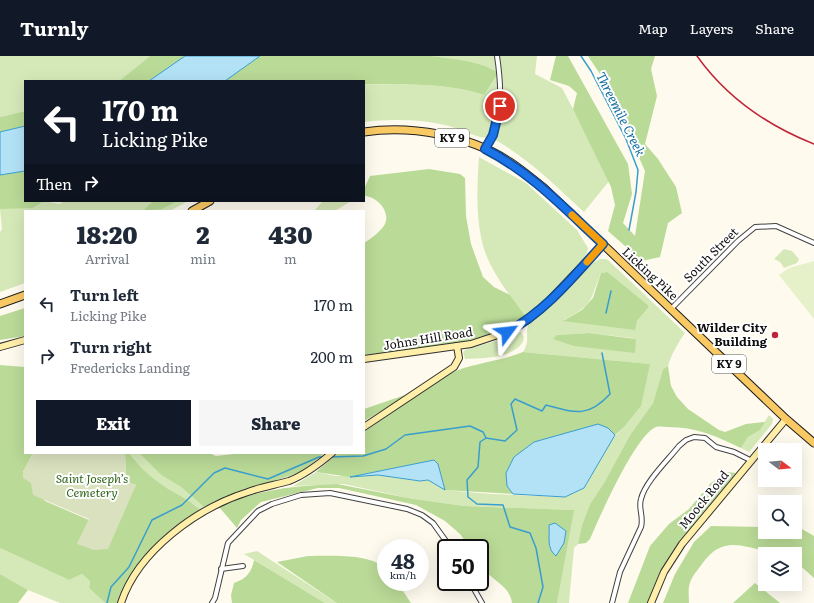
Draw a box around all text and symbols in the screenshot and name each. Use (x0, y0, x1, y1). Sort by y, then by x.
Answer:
text: Turnly (20, 14, 88, 42)
text: Map (638, 18, 668, 38)
text: Layers (690, 18, 733, 38)
text: Share (755, 18, 794, 38)
water label: Threemile Creek (592, 68, 651, 160)
text: 170 m (102, 88, 179, 130)
pin (483, 89, 517, 123)
icon: arrive (489, 95, 511, 117)
icon: left (36, 96, 88, 148)
text: Licking Pike (102, 126, 208, 153)
road number: KY 9 (435, 129, 469, 147)
text: Then (36, 172, 72, 195)
icon: right (80, 172, 102, 194)
text: 18:20 (77, 216, 138, 251)
text: 2 (196, 216, 210, 251)
text: 430 (268, 216, 312, 251)
street label: South Street (679, 223, 742, 286)
street label: Licking Pike (619, 243, 683, 304)
text: Arrival (85, 249, 129, 268)
text: min (190, 249, 216, 268)
text: m (284, 249, 297, 268)
text: Turn left (70, 283, 139, 306)
icon: left (36, 293, 58, 315)
text: 170 m (314, 293, 353, 316)
text: Licking Pike (70, 306, 146, 325)
position arrow (486, 311, 528, 353)
place label: Wilder City Building (697, 318, 768, 350)
street label: Johns Hill Road (382, 322, 474, 354)
marker: Wilder City Building (770, 330, 780, 340)
text: Turn right (70, 335, 152, 358)
icon: right (36, 345, 58, 367)
text: 200 m (311, 345, 353, 368)
road number: KY 9 (712, 355, 746, 373)
text: Fredericks Landing (70, 358, 190, 377)
button: Exit (36, 400, 191, 446)
button: Share (199, 400, 353, 446)
north arrow (758, 443, 802, 487)
map controls (758, 443, 802, 591)
street label: Moock Road (674, 466, 733, 532)
park label: Saint Joseph’s Cemetery (56, 469, 128, 501)
button: search (758, 495, 802, 539)
speed limit sign: 50 (437, 539, 489, 591)
text: 48 (391, 545, 415, 575)
button: layers (758, 547, 802, 591)
text: km/h (390, 567, 416, 582)

